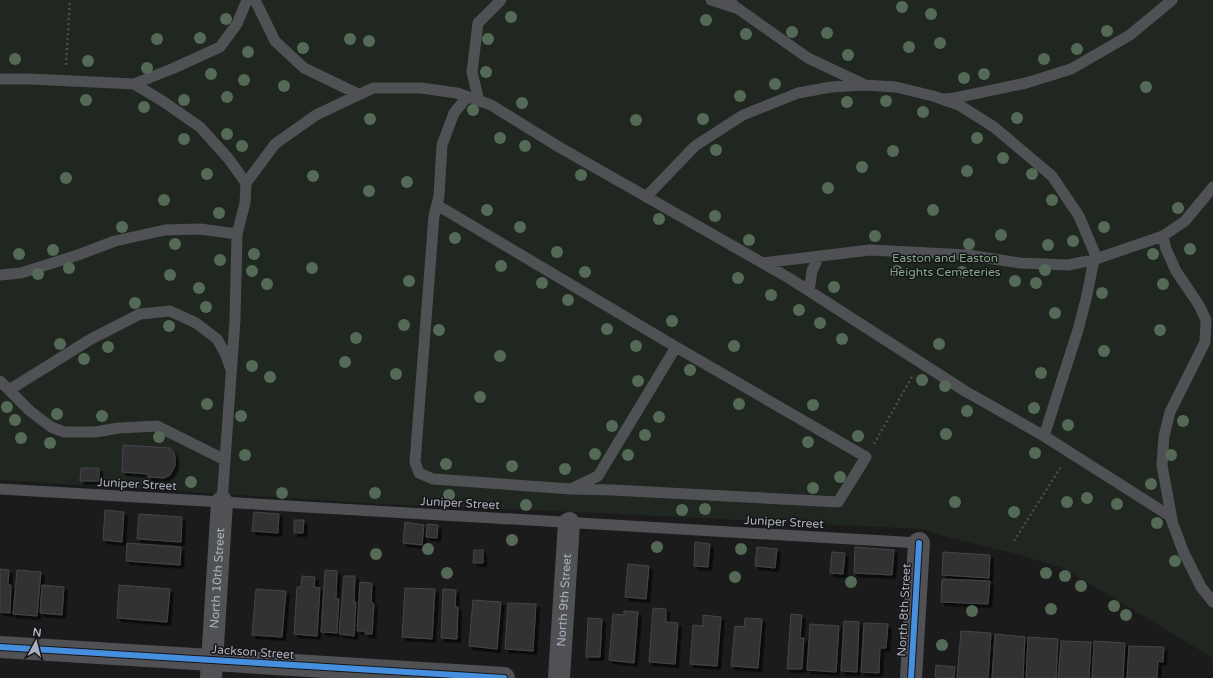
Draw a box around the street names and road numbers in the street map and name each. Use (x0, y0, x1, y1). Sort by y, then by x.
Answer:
street label: Juniper Street (97, 475, 178, 493)
street label: Juniper Street (420, 494, 501, 512)
street label: Juniper Street (744, 513, 825, 531)
street label: North 10th Street (207, 527, 227, 629)
street label: North 9th Street (554, 553, 574, 647)
street label: North 8th Street (895, 563, 913, 657)
street label: Jackson Street (211, 642, 295, 662)

